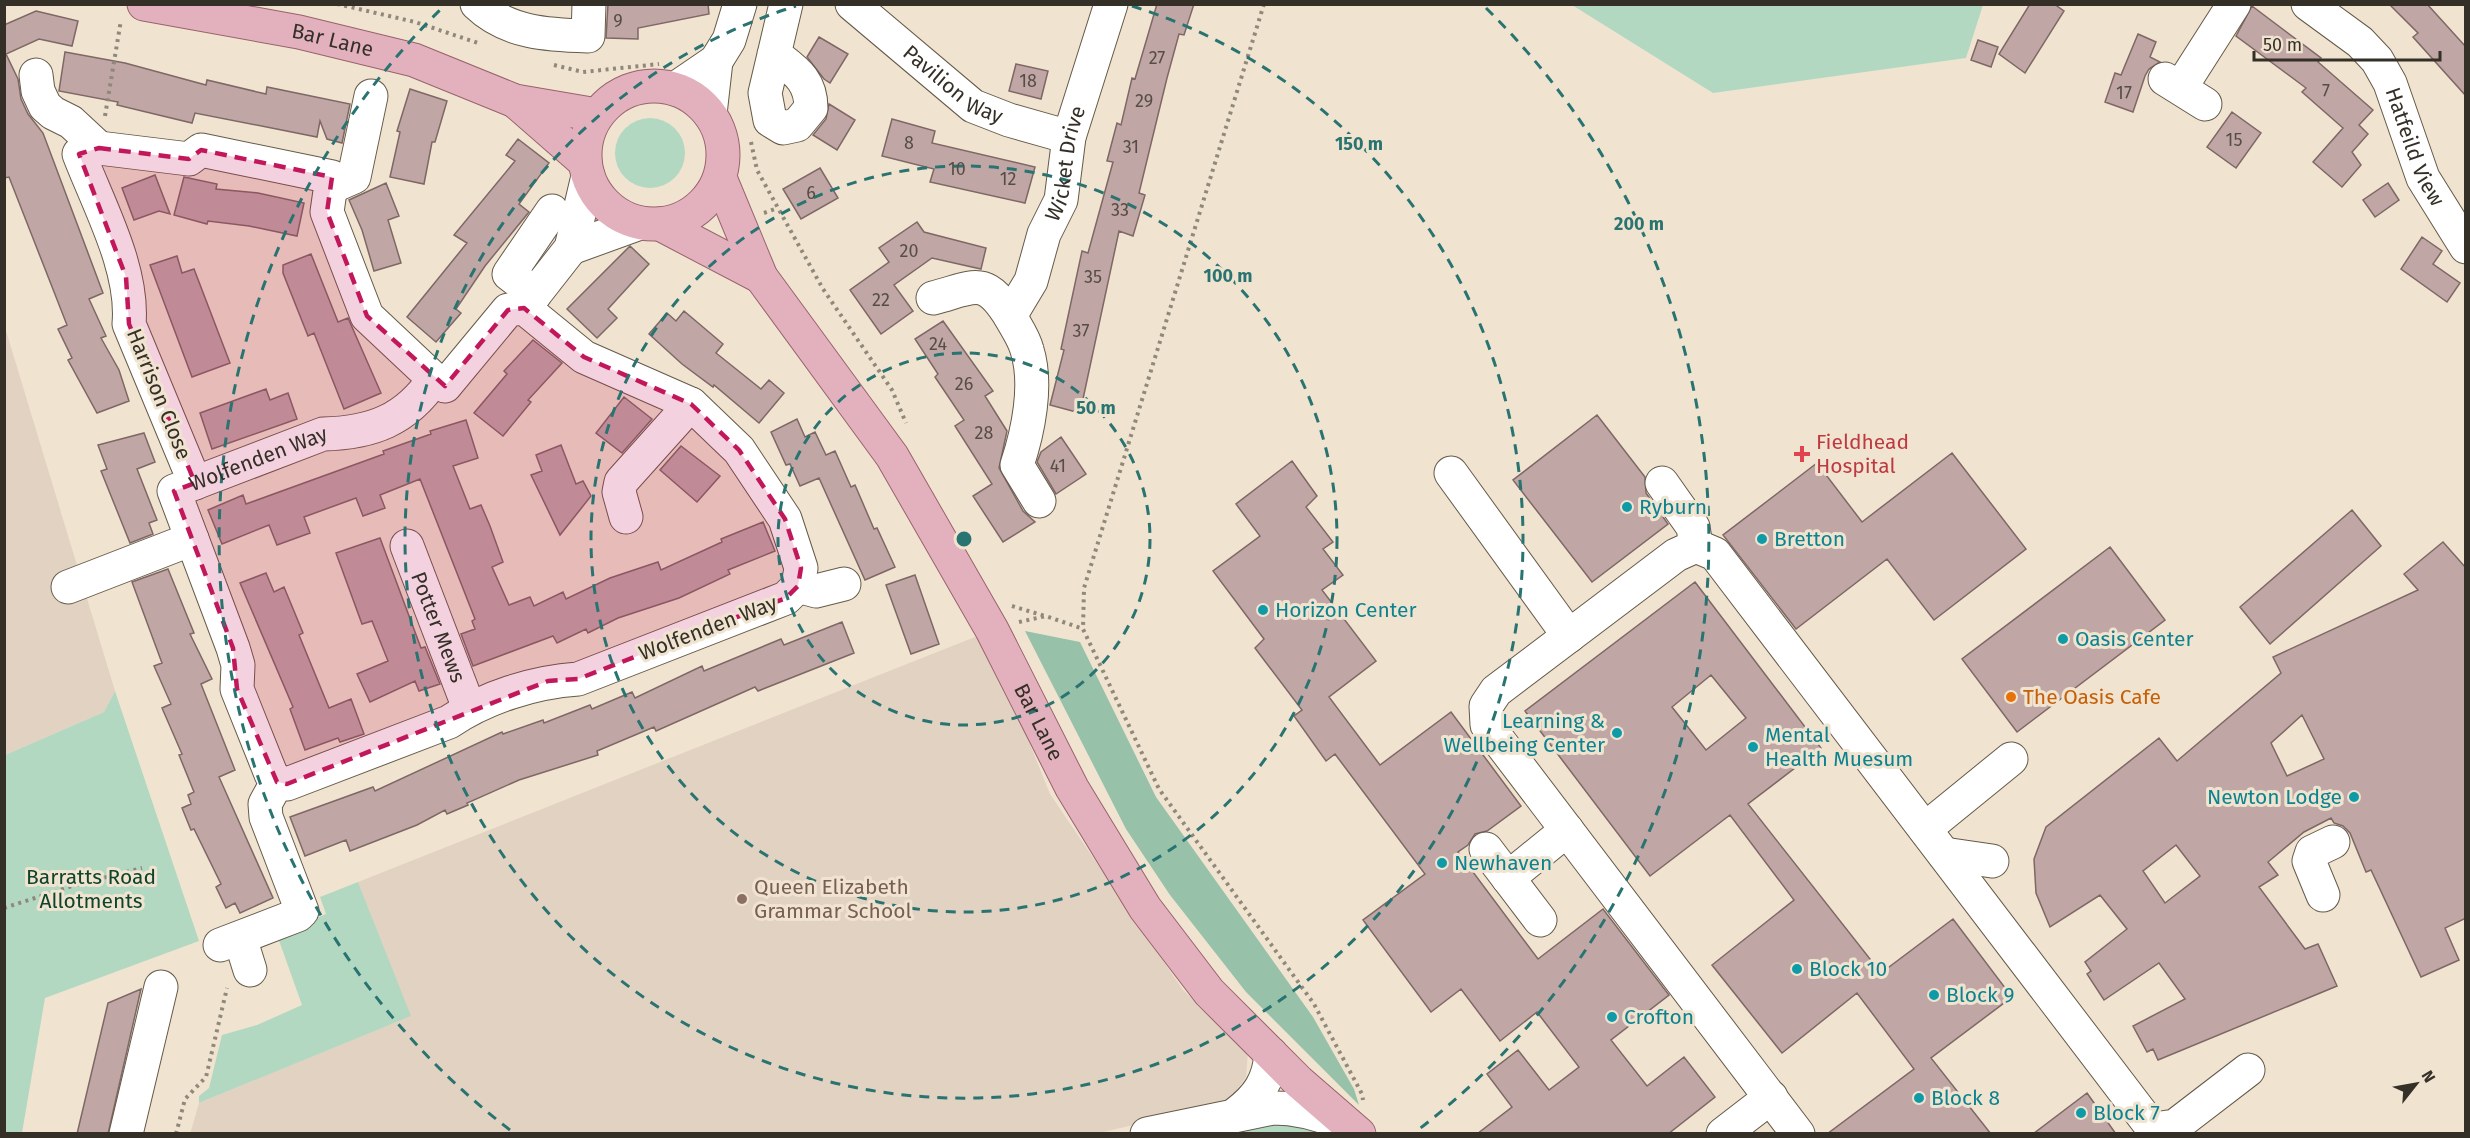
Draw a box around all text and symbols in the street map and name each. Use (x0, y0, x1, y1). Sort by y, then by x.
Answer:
house number: 9 (613, 10, 623, 32)
street label: Bar Lane (290, 18, 376, 63)
scale bar (2254, 24, 2440, 62)
text: 50 m (2263, 34, 2302, 56)
street label: Pavilion Way (898, 40, 1007, 130)
house number: 27 (1149, 47, 1165, 69)
house number: 18 (1019, 70, 1037, 92)
house number: 7 (2322, 80, 2330, 102)
house number: 17 (2116, 82, 2132, 104)
street label: Hatfeild View (2380, 84, 2450, 211)
house number: 29 (1135, 90, 1153, 112)
street label: Wicket Drive (1039, 102, 1091, 226)
house number: 15 (2226, 129, 2242, 151)
house number: 8 (904, 132, 914, 154)
text: 150 m (1335, 133, 1383, 155)
house number: 31 (1123, 136, 1139, 158)
house number: 10 (948, 158, 966, 180)
house number: 12 (1000, 168, 1016, 190)
house number: 6 (806, 182, 816, 204)
house number: 33 (1111, 199, 1129, 221)
text: 200 m (1614, 213, 1664, 235)
house number: 20 (900, 240, 918, 262)
text: 100 m (1204, 265, 1252, 287)
house number: 35 (1084, 266, 1102, 288)
house number: 22 (872, 289, 890, 311)
house number: 37 (1073, 320, 1089, 342)
street label: Harrison Close (121, 325, 197, 463)
house number: 24 (929, 333, 947, 355)
house number: 26 (955, 373, 973, 395)
text: 50 m (1076, 397, 1116, 419)
street label: Wolfenden Way (185, 420, 332, 497)
house number: 28 (975, 422, 993, 444)
place label: Fieldhead Hospital (1816, 429, 1909, 479)
marker: Fieldhead Hospital (1793, 445, 1811, 463)
house number: 41 (1050, 455, 1066, 477)
place label: Ryburn (1639, 494, 1707, 520)
marker: Ryburn (1620, 500, 1634, 514)
place label: Bretton (1774, 526, 1845, 552)
centre of rings (954, 529, 974, 549)
marker: Bretton (1755, 532, 1769, 546)
street label: Potter Mews (405, 568, 471, 686)
street label: Wolfenden Way (635, 589, 782, 666)
place label: Horizon Center (1275, 597, 1417, 623)
marker: Horizon Center (1256, 603, 1270, 617)
place label: Oasis Center (2075, 626, 2194, 652)
marker: Oasis Center (2056, 632, 2070, 646)
street label: Bar Lane (1008, 679, 1069, 765)
place label: The Oasis Cafe (2023, 684, 2161, 710)
marker: The Oasis Cafe (2004, 690, 2018, 704)
place label: Learning & Wellbeing Center (1444, 708, 1605, 758)
place label: Mental Health Muesum (1765, 722, 1913, 772)
marker: Learning & Wellbeing Center (1610, 726, 1624, 740)
marker: Mental Health Muesum (1746, 740, 1760, 754)
place label: Newton Lodge (2207, 784, 2342, 810)
marker: Newton Lodge (2347, 790, 2361, 804)
place label: Newhaven (1454, 850, 1552, 876)
marker: Newhaven (1435, 856, 1449, 870)
park label: Barratts Road Allotments (26, 864, 156, 914)
place label: Queen Elizabeth Grammar School (754, 874, 912, 924)
marker: Queen Elizabeth Grammar School (735, 892, 749, 906)
place label: Block 10 (1809, 956, 1887, 982)
marker: Block 10 (1790, 962, 1804, 976)
place label: Block 9 (1946, 982, 2014, 1008)
marker: Block 9 (1927, 988, 1941, 1002)
place label: Crofton (1624, 1004, 1694, 1030)
marker: Crofton (1605, 1010, 1619, 1024)
north arrow (2386, 1054, 2446, 1114)
text: N (2418, 1067, 2439, 1086)
place label: Block 8 (1931, 1085, 2000, 1111)
marker: Block 8 (1912, 1091, 1926, 1105)
place label: Block 7 (2093, 1100, 2160, 1126)
marker: Block 7 (2074, 1106, 2088, 1120)

